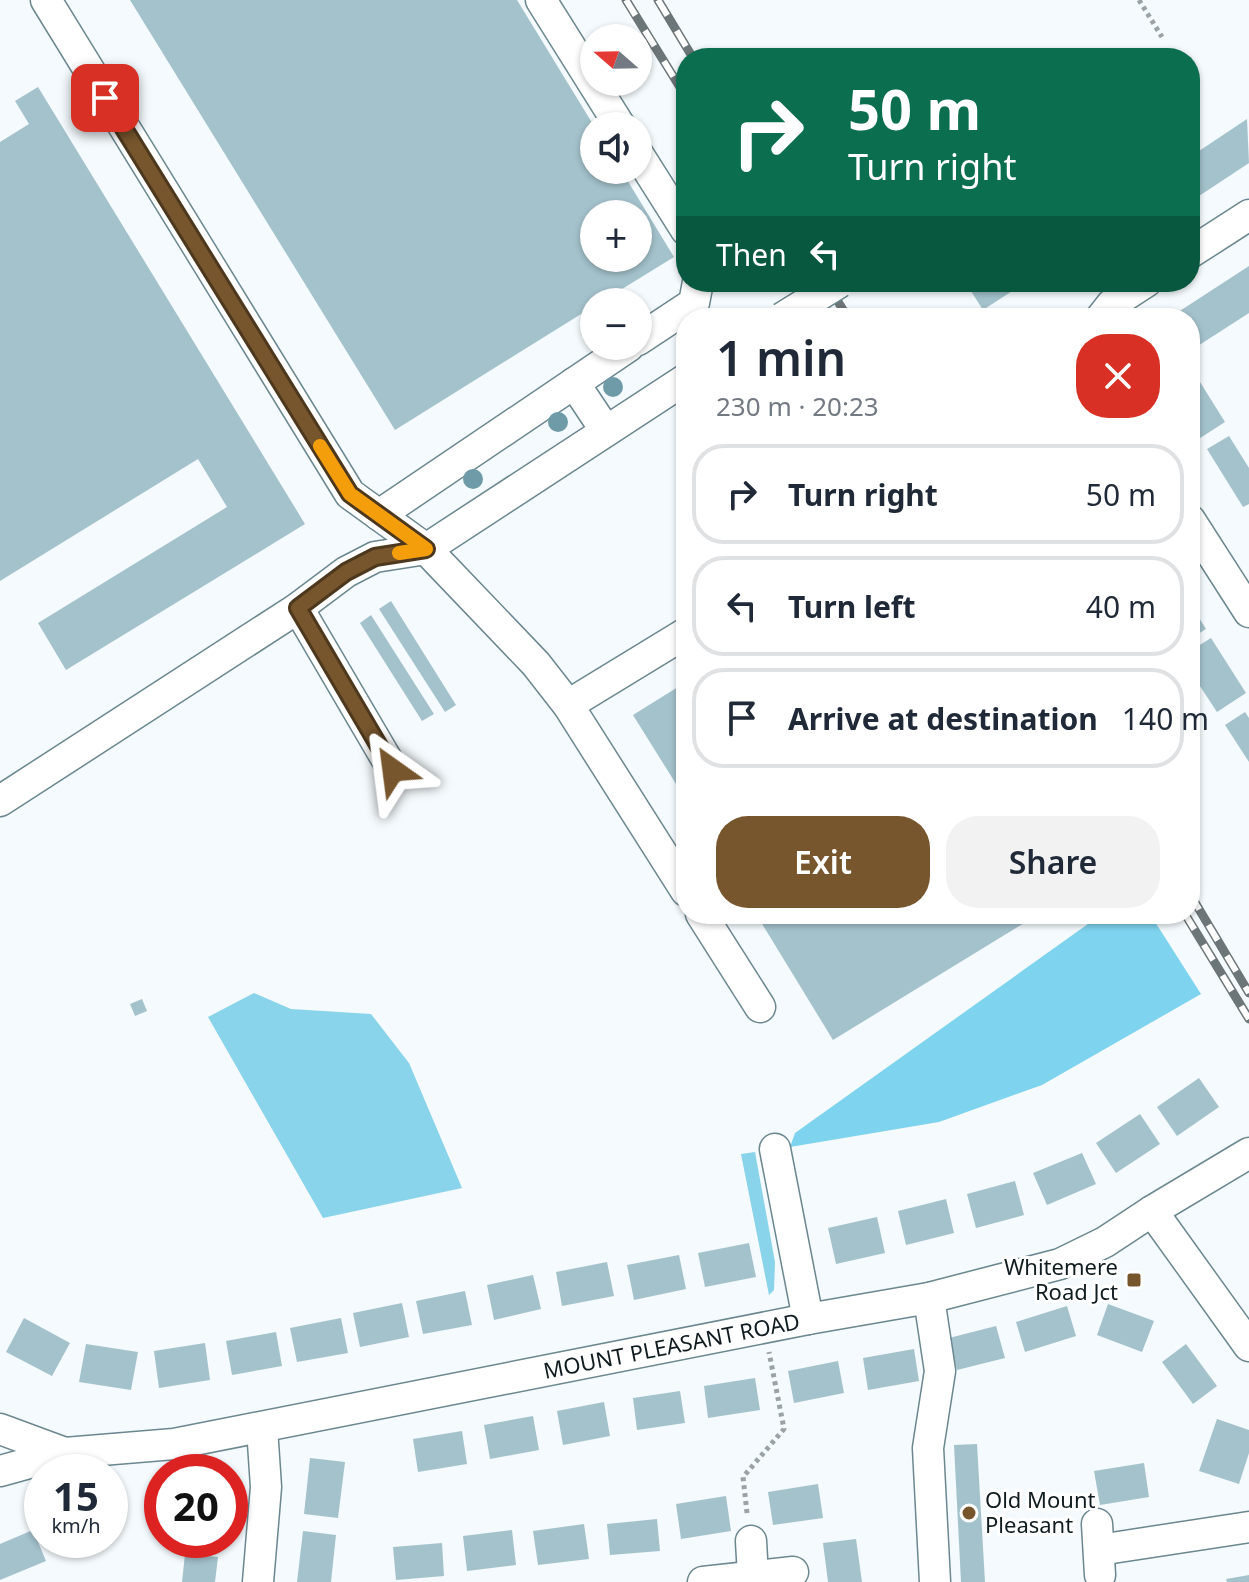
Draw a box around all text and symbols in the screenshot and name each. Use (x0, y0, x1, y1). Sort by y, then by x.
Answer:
north arrow (580, 24, 652, 96)
map controls (580, 24, 652, 360)
pin (71, 64, 139, 132)
text: 50 m (848, 70, 981, 146)
icon: arrive (83, 76, 127, 120)
icon: right (716, 80, 820, 184)
button: sound (580, 112, 652, 184)
text: Turn right (848, 142, 1016, 191)
button: + (580, 200, 652, 272)
icon: left (803, 232, 847, 276)
text: Then (716, 234, 787, 275)
button: − (580, 288, 652, 360)
text: 1 min (716, 325, 846, 390)
button: close (1076, 334, 1160, 418)
text: 230 m · 20:23 (716, 388, 879, 424)
icon: right (720, 472, 764, 516)
text: Turn right (788, 474, 938, 515)
text: 50 m (1086, 474, 1156, 515)
icon: left (720, 584, 764, 628)
text: Turn left (788, 586, 916, 627)
text: 40 m (1086, 586, 1156, 627)
icon: arrive (720, 696, 764, 740)
text: Arrive at destination (788, 698, 1098, 739)
text: 140 m (1122, 698, 1209, 739)
position arrow (351, 728, 435, 812)
button: Exit (716, 816, 930, 908)
button: Share (946, 816, 1160, 908)
place label: Whitemere Road Jct (1004, 1251, 1118, 1306)
marker: Whitemere Road Jct (1125, 1271, 1143, 1289)
street label: MOUNT PLEASANT ROAD (541, 1305, 802, 1385)
speed limit sign: 20 (144, 1454, 248, 1558)
text: 15 (53, 1468, 99, 1523)
place label: Old Mount Pleasant (985, 1484, 1096, 1539)
marker: Old Mount Pleasant (960, 1504, 978, 1522)
text: km/h (51, 1512, 101, 1539)

